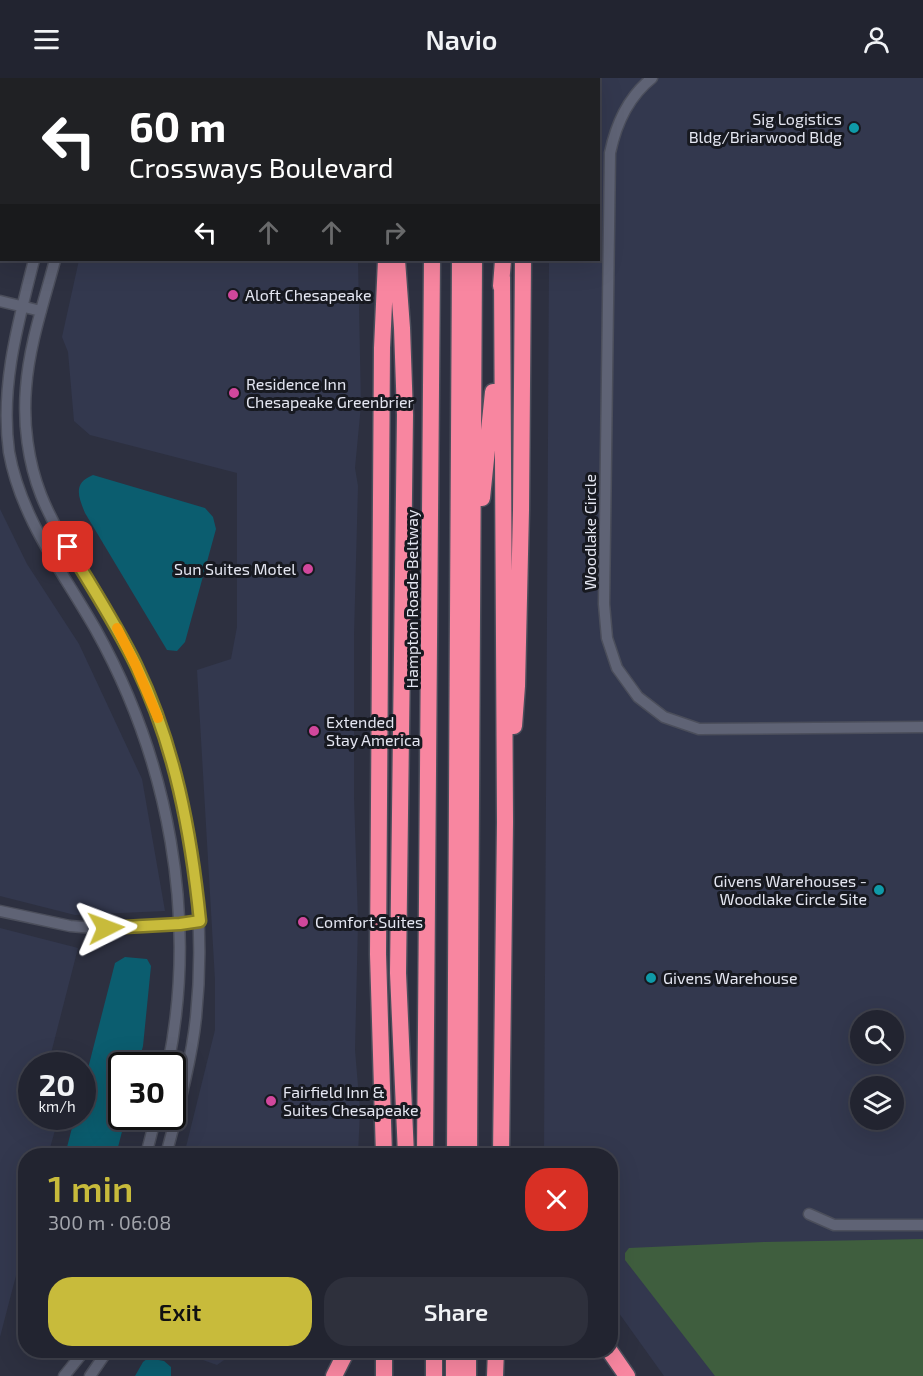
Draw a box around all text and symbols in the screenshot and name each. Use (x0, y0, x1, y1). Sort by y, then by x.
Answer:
icon: menu (30, 23, 63, 56)
text: Navio (425, 23, 498, 55)
icon: person (860, 23, 893, 56)
text: 60 m (129, 100, 226, 150)
icon: left (30, 102, 108, 180)
place label: Sig Logistics Bldg/Briarwood Bldg (689, 109, 842, 146)
marker: Sig Logistics Bldg/Briarwood Bldg (847, 121, 861, 135)
text: Crossways Boulevard (129, 151, 394, 183)
icon: left (189, 216, 222, 249)
icon: ahead (252, 216, 285, 249)
icon: ahead (315, 216, 348, 249)
icon: right (378, 216, 411, 249)
place label: Aloft Chesapeake (245, 285, 372, 304)
marker: Aloft Chesapeake (226, 288, 240, 302)
place label: Residence Inn Chesapeake Greenbrier (246, 374, 414, 411)
marker: Residence Inn Chesapeake Greenbrier (227, 386, 241, 400)
street label: Woodlake Circle (580, 474, 599, 590)
street label: Hampton Roads Beltway (402, 509, 421, 688)
pin (42, 521, 93, 572)
icon: arrive (51, 530, 84, 563)
place label: Sun Suites Motel (174, 559, 296, 578)
marker: Sun Suites Motel (301, 562, 315, 576)
place label: Extended Stay America (326, 712, 421, 749)
marker: Extended Stay America (307, 724, 321, 738)
place label: Givens Warehouses - Woodlake Circle Site (714, 871, 867, 908)
marker: Givens Warehouses - Woodlake Circle Site (872, 883, 886, 897)
position arrow (74, 896, 138, 960)
place label: Comfort Suites (315, 912, 423, 931)
marker: Comfort Suites (296, 915, 310, 929)
place label: Givens Warehouse (663, 968, 798, 987)
marker: Givens Warehouse (644, 971, 658, 985)
map controls (850, 1010, 904, 1130)
button: search (850, 1010, 904, 1064)
speed limit sign: 30 (108, 1052, 186, 1130)
text: 20 (39, 1066, 75, 1102)
button: layers (850, 1076, 904, 1130)
place label: Fairfield Inn & Suites Chesapeake (283, 1082, 419, 1119)
marker: Fairfield Inn & Suites Chesapeake (264, 1094, 278, 1108)
text: km/h (38, 1097, 76, 1115)
text: 1 min (48, 1166, 133, 1209)
button: close (525, 1168, 588, 1231)
text: 300 m · 06:08 (48, 1210, 171, 1234)
button: Exit (48, 1277, 312, 1346)
button: Share (324, 1277, 588, 1346)

